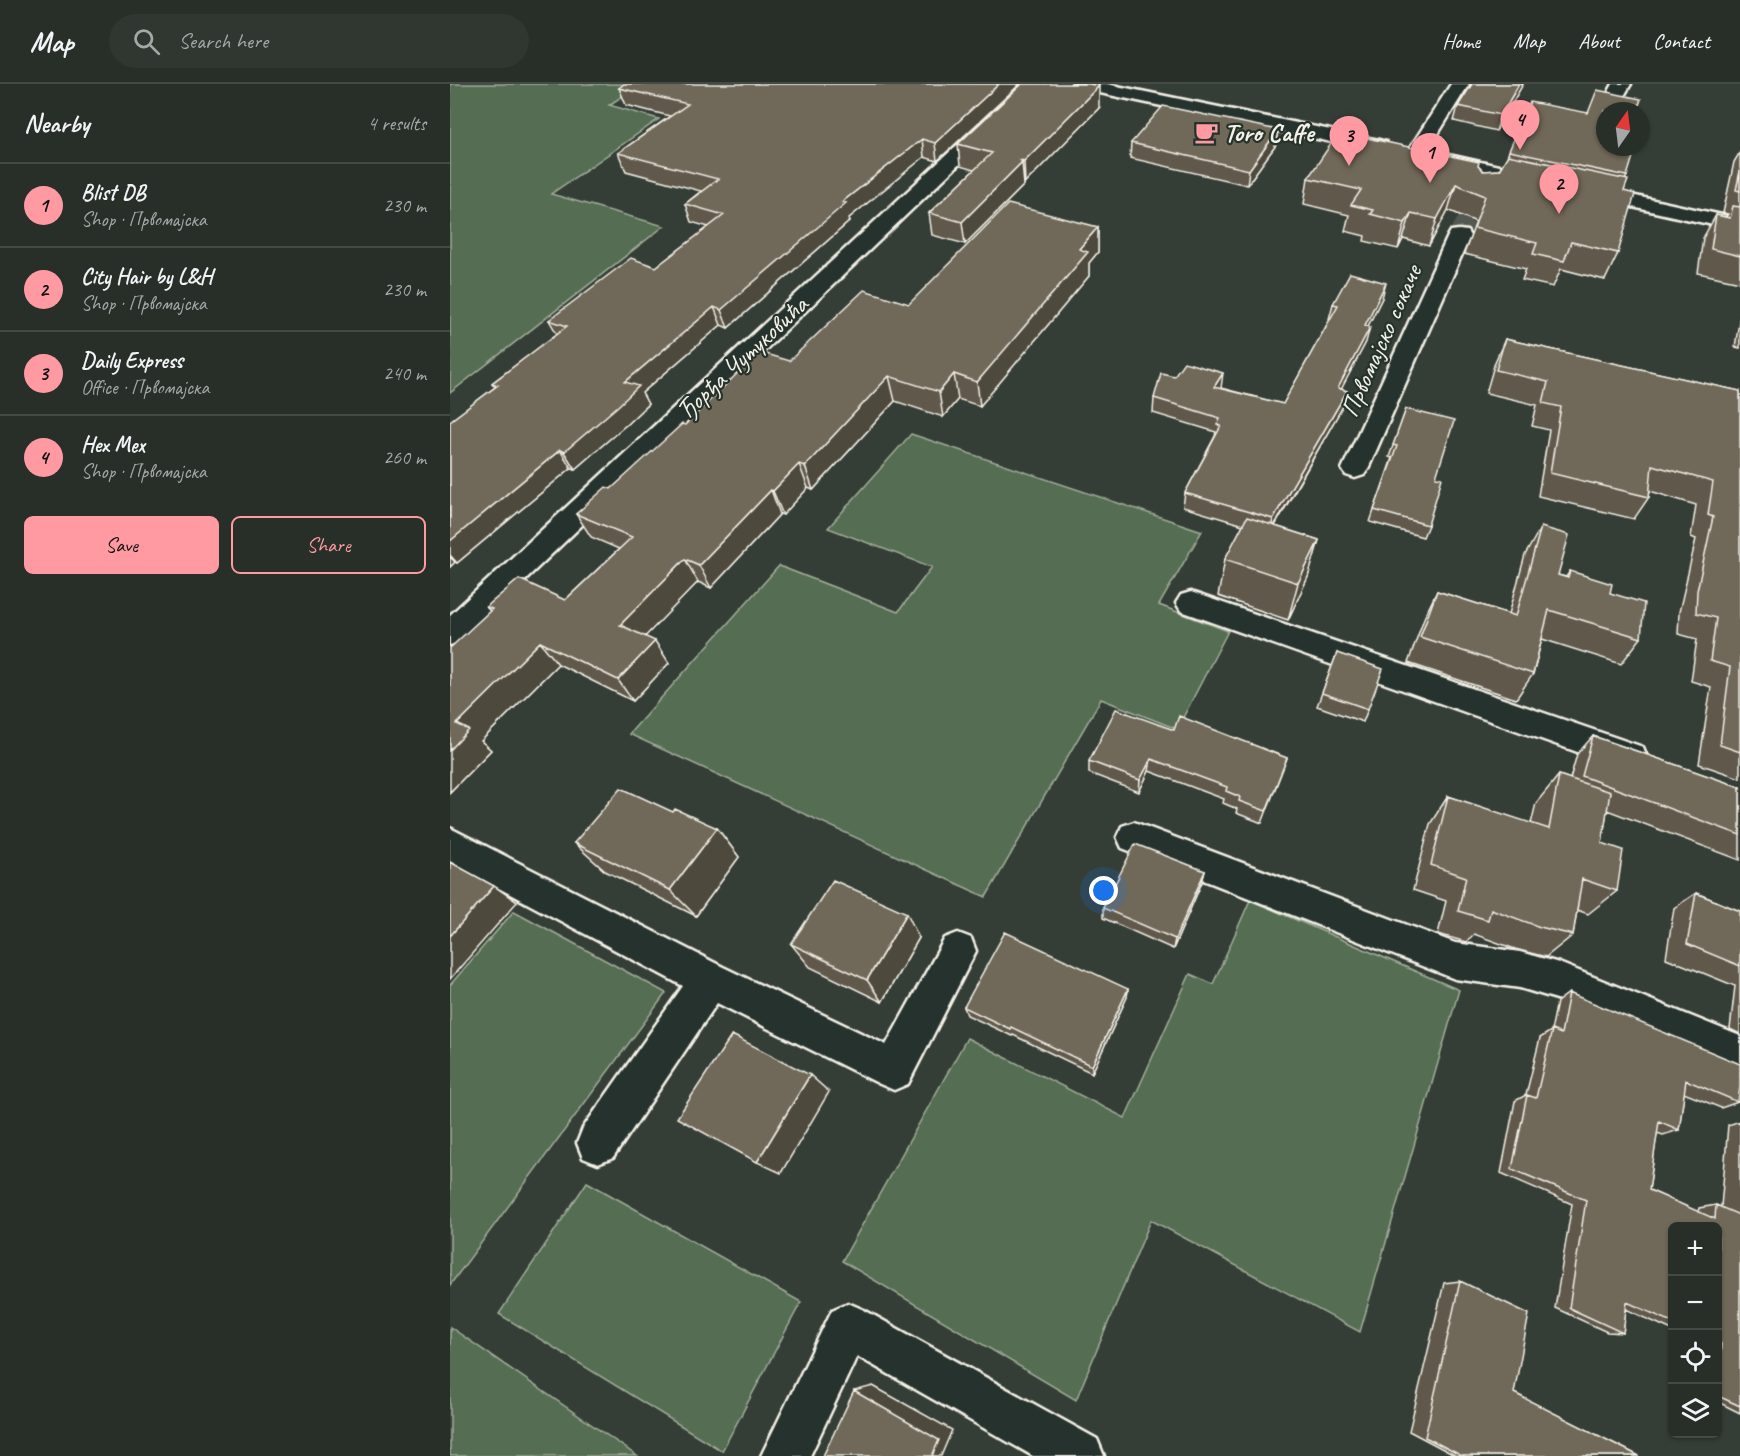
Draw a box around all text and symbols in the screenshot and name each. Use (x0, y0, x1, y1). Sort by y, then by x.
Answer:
search box (109, 14, 529, 68)
text: Map (30, 24, 73, 59)
icon: search (130, 25, 163, 58)
text: Search here (178, 27, 268, 55)
text: Home (1442, 28, 1480, 54)
text: Map (1513, 28, 1545, 54)
text: About (1578, 28, 1620, 54)
text: Contact (1653, 28, 1710, 54)
pin: 4 (1500, 100, 1540, 150)
north arrow (1596, 102, 1650, 156)
text: Nearby (24, 107, 89, 140)
text: 4 results (367, 111, 426, 136)
place label: Toro Caffe (1224, 116, 1316, 149)
pin: 3 (1330, 116, 1368, 166)
cafe icon: Toro Caffe (1193, 119, 1219, 145)
pin: 1 (1410, 134, 1450, 183)
pin: 2 (1540, 164, 1578, 214)
text: Blist DB (81, 179, 145, 207)
text: 1 (39, 193, 48, 218)
text: 230 m (383, 193, 426, 218)
text: Shop · Првомајска (81, 207, 207, 232)
street label: Првомајско сокаче (1333, 258, 1430, 422)
text: City Hair by L&H (81, 263, 212, 291)
text: 2 (39, 277, 48, 302)
text: 230 m (383, 277, 426, 302)
street label: Ђорђа Чутуковића (669, 287, 816, 428)
text: Shop · Првомајска (81, 291, 207, 316)
text: Daily Express (81, 347, 183, 375)
text: 3 (39, 361, 48, 386)
text: 240 m (383, 361, 426, 386)
text: Office · Првомајска (81, 375, 209, 400)
text: Hex Mex (81, 431, 145, 459)
text: 4 (39, 445, 48, 470)
text: 260 m (383, 445, 426, 470)
text: Shop · Првомајска (81, 459, 207, 484)
button: Save (24, 516, 219, 574)
button: Share (231, 516, 426, 574)
your location (1089, 876, 1118, 905)
map controls (1668, 1222, 1722, 1438)
button: + (1668, 1222, 1722, 1276)
button: − (1668, 1276, 1722, 1330)
button: locate (1668, 1330, 1722, 1384)
button: layers (1668, 1384, 1722, 1438)

